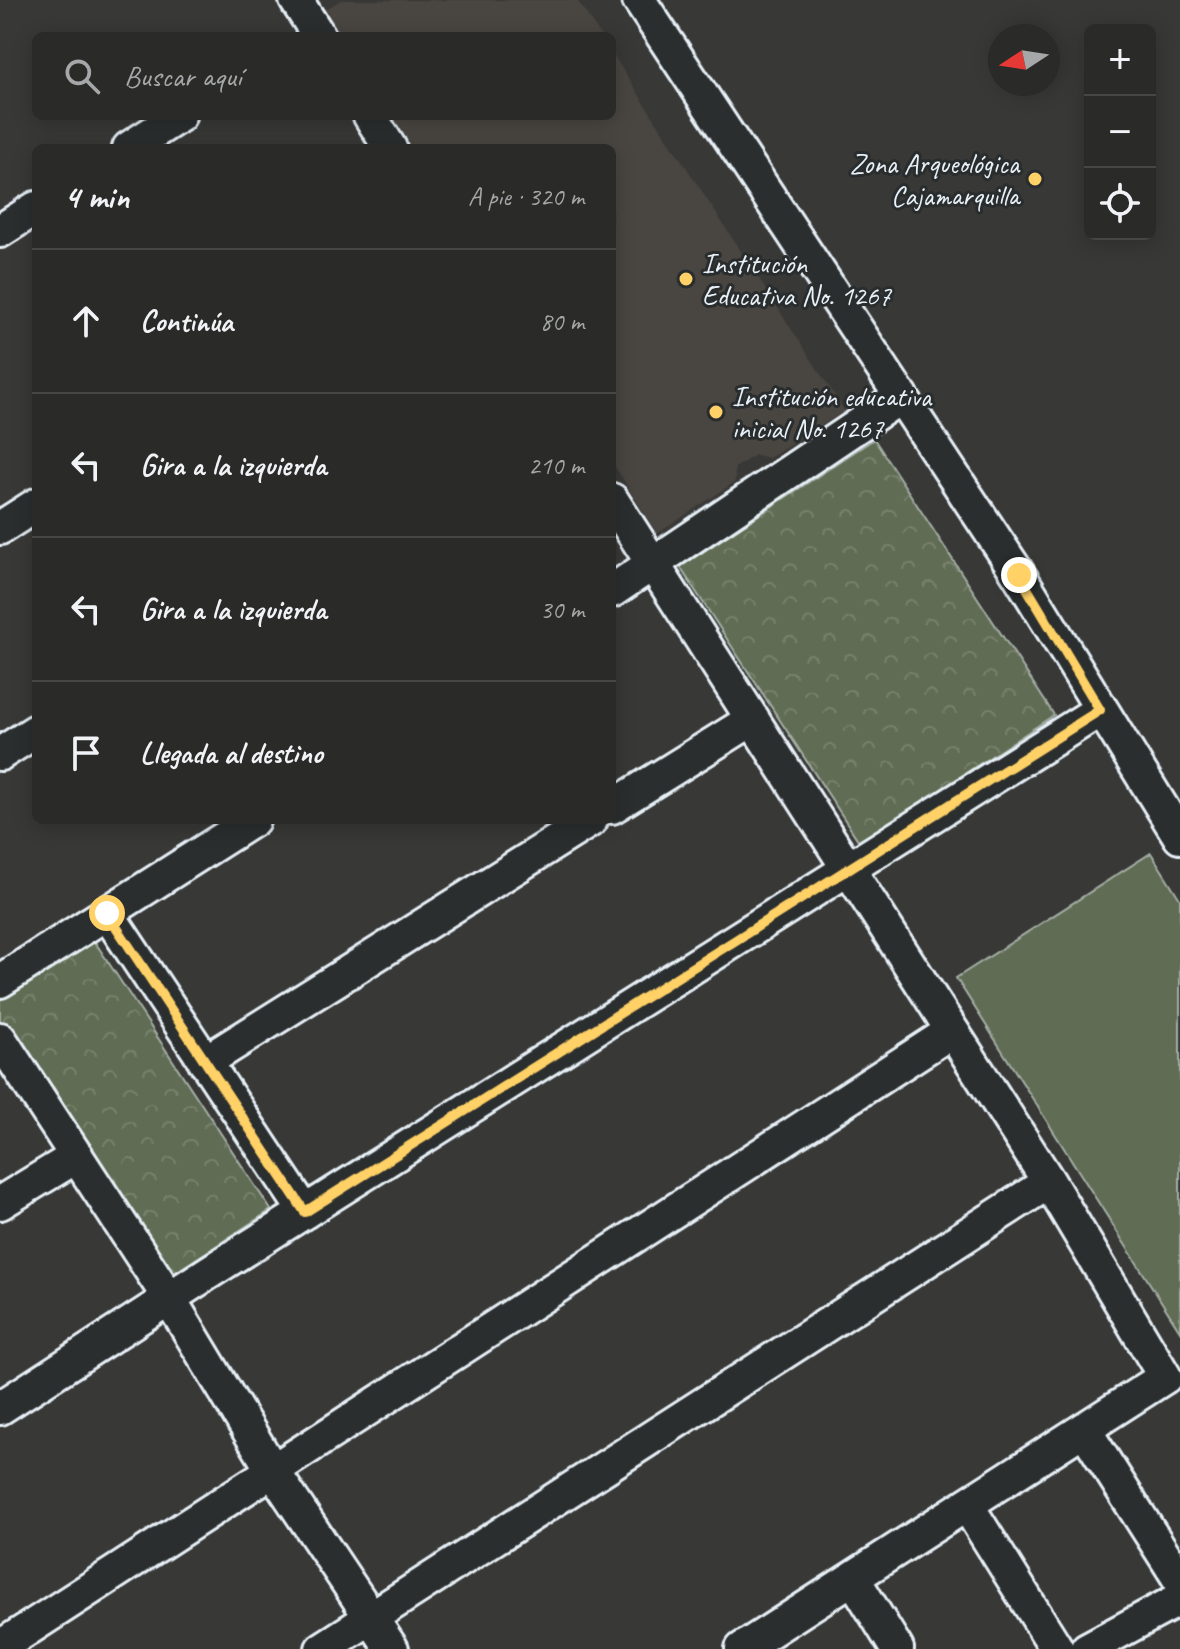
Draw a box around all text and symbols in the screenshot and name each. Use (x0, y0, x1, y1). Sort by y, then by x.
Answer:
north arrow (988, 24, 1060, 96)
map controls (1084, 24, 1156, 240)
button: + (1084, 24, 1156, 96)
search box (32, 32, 616, 120)
icon: search (60, 54, 104, 98)
text: Buscar aquí (124, 57, 242, 95)
button: − (1084, 96, 1156, 168)
place label: Zona Arqueológica Cajamarquilla (850, 146, 1022, 213)
button: locate (1084, 168, 1156, 240)
marker: Zona Arqueológica Cajamarquilla (1026, 170, 1044, 188)
text: 4 min (64, 175, 129, 218)
text: A pie · 320 m (468, 180, 584, 213)
place label: Institución Educativa No. 1267 (702, 246, 892, 313)
marker: Institución Educativa No. 1267 (677, 270, 695, 288)
icon: ahead (64, 299, 108, 343)
text: Continúa (140, 302, 233, 340)
text: 80 m (540, 305, 584, 338)
place label: Institución educativa inicial No. 1267 (732, 379, 933, 446)
marker: Institución educativa inicial No. 1267 (707, 403, 725, 421)
icon: left (64, 443, 108, 487)
text: Gira a la izquierda (140, 446, 326, 484)
text: 210 m (528, 449, 584, 482)
route end (1001, 557, 1037, 593)
icon: left (64, 587, 108, 631)
text: Gira a la izquierda (140, 590, 326, 628)
text: 30 m (540, 593, 584, 626)
icon: arrive (64, 731, 108, 775)
text: Llegada al destino (140, 734, 323, 772)
route start (89, 895, 125, 931)

